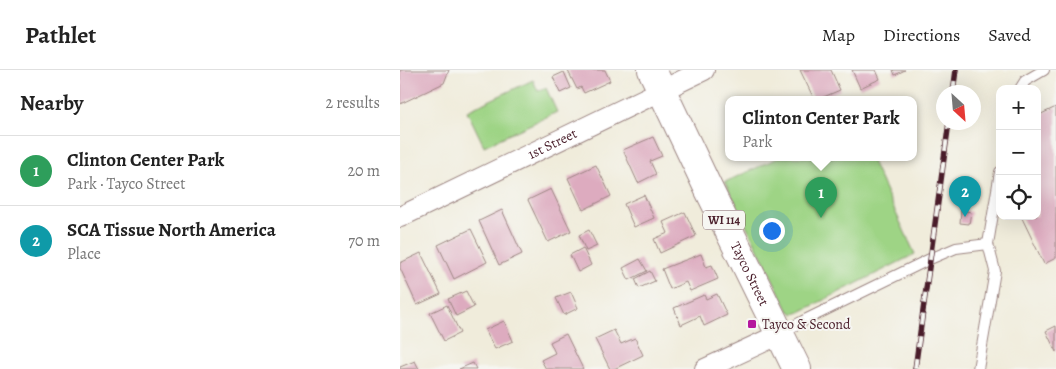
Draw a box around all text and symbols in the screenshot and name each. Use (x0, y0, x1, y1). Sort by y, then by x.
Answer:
text: Pathlet (25, 19, 96, 51)
text: Map (822, 23, 855, 47)
text: Directions (883, 23, 960, 47)
text: Saved (988, 23, 1031, 47)
north arrow (936, 85, 981, 130)
map controls (996, 85, 1041, 220)
button: + (996, 85, 1041, 130)
text: Nearby (20, 89, 83, 117)
text: 2 results (325, 92, 380, 114)
popup (725, 96, 917, 161)
text: Clinton Center Park (742, 105, 900, 131)
street label: 1st Street (524, 123, 580, 163)
button: − (996, 130, 1041, 175)
text: Park (742, 131, 772, 153)
text: Clinton Center Park (67, 147, 224, 173)
text: 1 (33, 160, 39, 182)
text: 20 m (347, 160, 380, 182)
text: Park · Tayco Street (67, 173, 186, 195)
button: locate (996, 175, 1041, 220)
pin: 2 (949, 176, 981, 217)
pin: 1 (805, 177, 837, 218)
road number: WI 114 (703, 210, 745, 230)
text: SCA Tissue North America (67, 217, 276, 243)
your location (759, 218, 785, 244)
text: 2 (32, 230, 40, 252)
text: 70 m (348, 230, 380, 252)
street label: Tayco Street (726, 238, 774, 309)
text: Place (67, 243, 101, 265)
place label: Tayco & Second (762, 315, 851, 334)
marker: Tayco & Second (746, 318, 758, 330)

